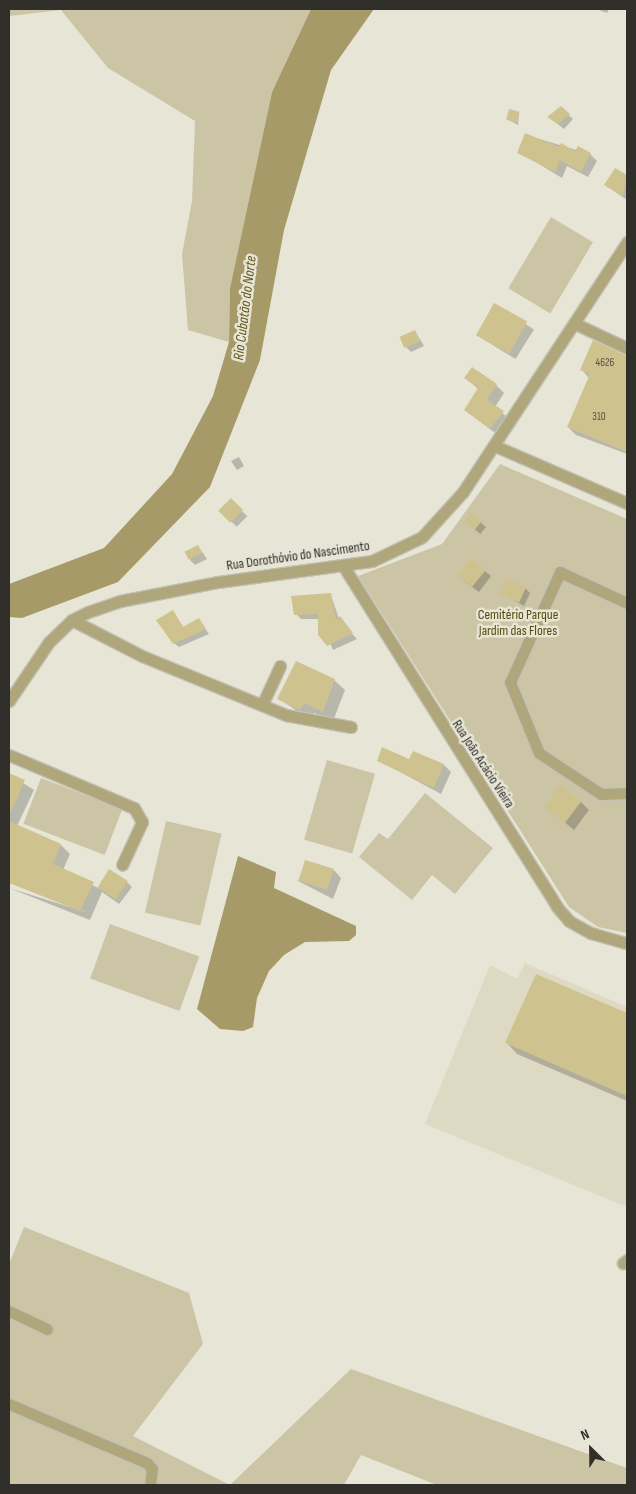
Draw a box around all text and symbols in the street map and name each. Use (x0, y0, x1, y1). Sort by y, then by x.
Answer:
water label: Rio Cubatão do Norte (230, 255, 260, 361)
house number: 4626 (596, 356, 614, 370)
house number: 310 (592, 410, 606, 424)
street label: Rua Dorothóvio do Nascimento (225, 538, 371, 574)
park label: Cemitério Parque Jardim das Flores (478, 607, 558, 640)
street label: Rua João Acácio Vieira (448, 717, 518, 811)
north arrow (566, 1424, 616, 1474)
text: N (578, 1425, 592, 1444)

